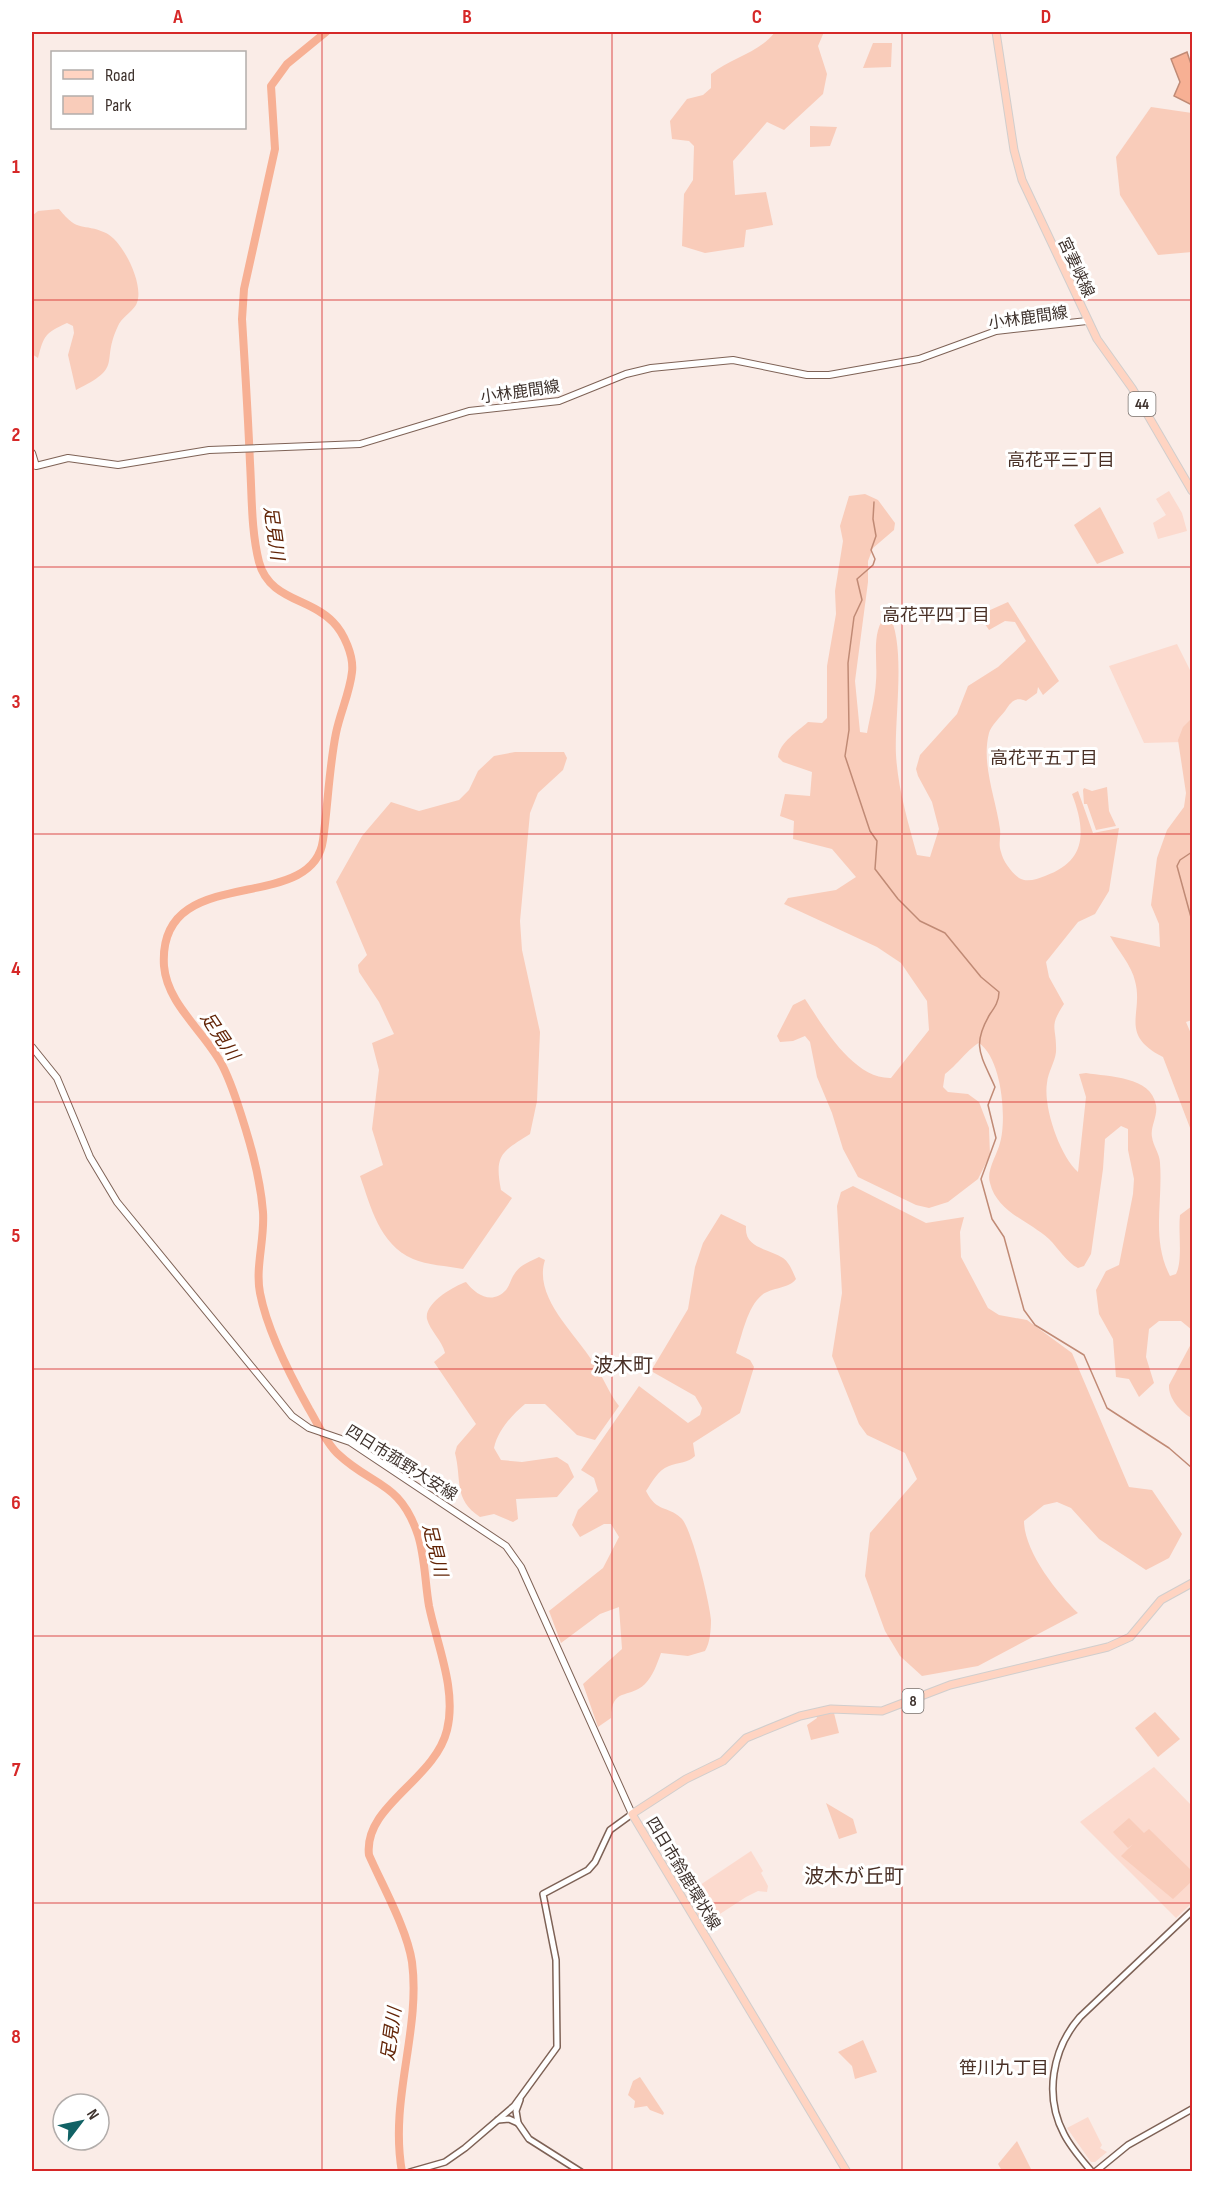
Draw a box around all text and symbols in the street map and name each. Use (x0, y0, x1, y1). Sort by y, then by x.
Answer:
text: A (172, 5, 183, 29)
text: B (462, 5, 472, 29)
text: C (752, 5, 762, 29)
text: D (1041, 5, 1051, 29)
legend (51, 51, 246, 129)
text: Road (105, 65, 135, 86)
text: Park (105, 95, 131, 116)
text: 1 (12, 155, 20, 179)
street label: 宮妻峡線 (1054, 235, 1098, 301)
street label: 小林鹿間線 (987, 304, 1069, 333)
street label: 小林鹿間線 (479, 378, 561, 407)
road number: 44 (1128, 392, 1156, 416)
text: 2 (12, 423, 20, 447)
district label: 高花平三丁目 (1007, 450, 1115, 471)
water label: 足見川 (259, 505, 288, 563)
district label: 高花平四丁目 (882, 605, 990, 626)
text: 3 (12, 690, 21, 714)
district label: 高花平五丁目 (990, 748, 1098, 769)
text: 4 (11, 957, 21, 981)
water label: 足見川 (196, 1008, 245, 1066)
text: 5 (12, 1224, 21, 1248)
district label: 波木町 (593, 1354, 653, 1378)
street label: 四日市菰野大安線 (342, 1421, 461, 1505)
text: 6 (11, 1491, 21, 1515)
water label: 足見川 (418, 1521, 452, 1581)
road number: 8 (902, 1689, 924, 1713)
text: 7 (12, 1758, 21, 1782)
street label: 四日市鈴鹿環状線 (642, 1814, 724, 1934)
district label: 波木が丘町 (804, 1865, 904, 1889)
water label: 足見川 (377, 2004, 406, 2062)
text: 8 (11, 2025, 21, 2049)
district label: 笹川九丁目 (959, 2058, 1049, 2079)
north arrow (51, 2092, 111, 2152)
text: N (82, 2106, 103, 2124)

